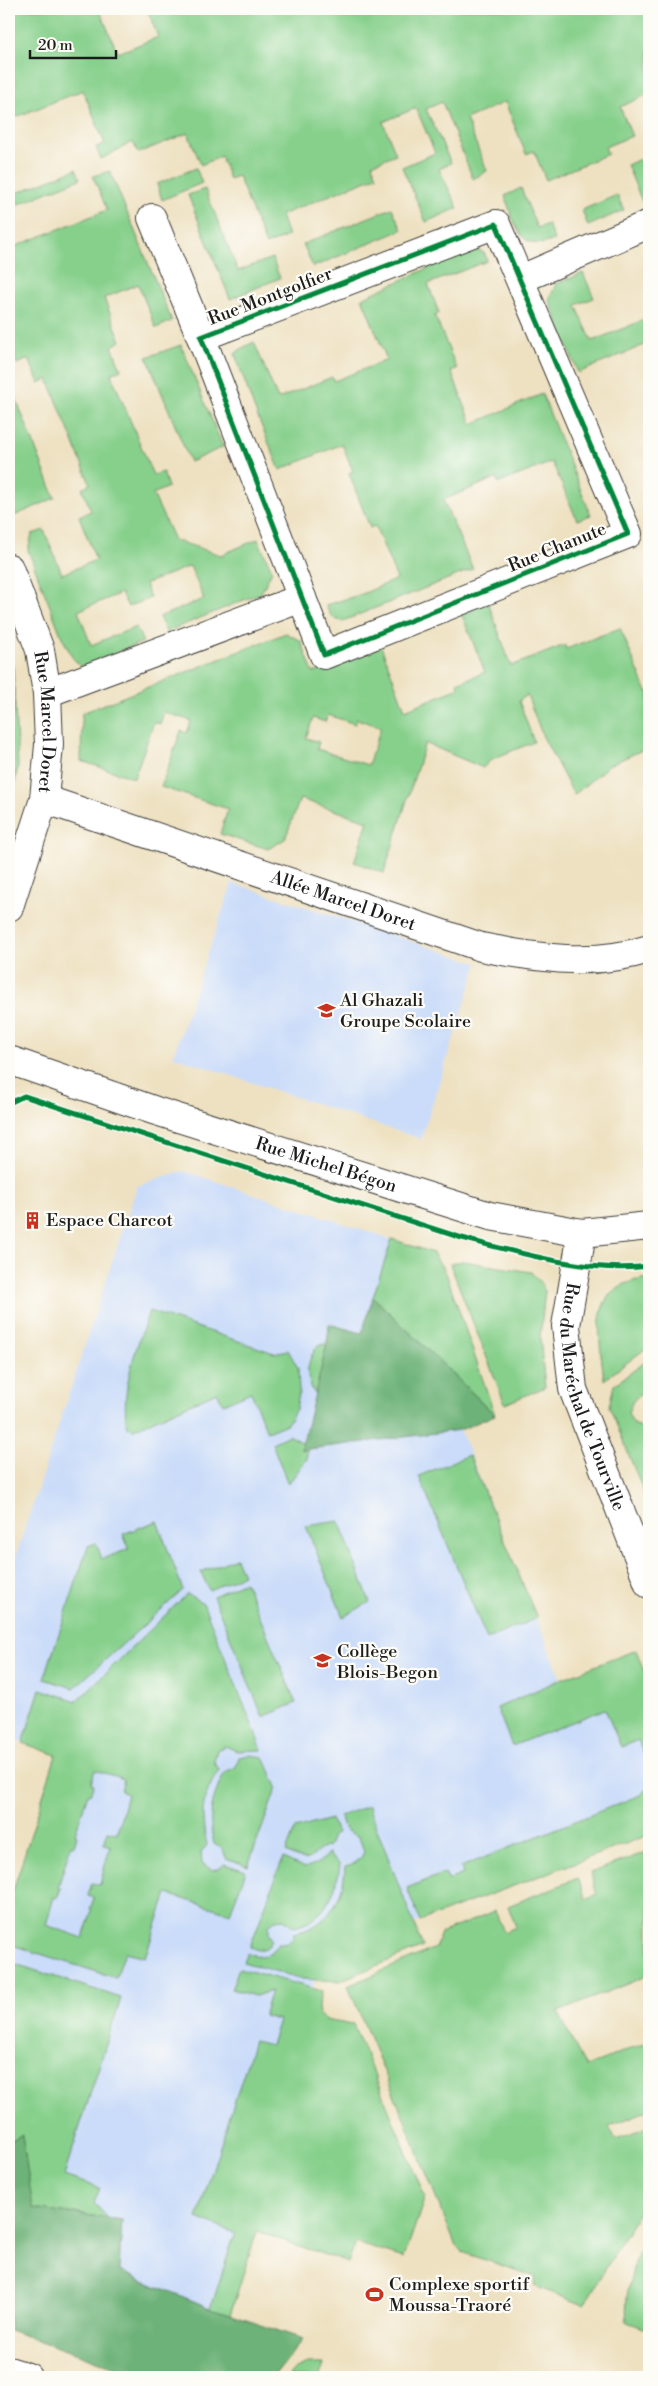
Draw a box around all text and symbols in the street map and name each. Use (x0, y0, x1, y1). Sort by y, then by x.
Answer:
scale bar (30, 28, 116, 60)
text: 20 m (38, 36, 73, 55)
street label: Rue Montgolfier (205, 262, 336, 331)
street label: Rue Chanute (505, 517, 610, 578)
street label: Rue Marcel Doret (28, 649, 60, 794)
street label: Allée Marcel Doret (267, 865, 419, 936)
place label: Al Ghazali Groupe Scolaire (339, 989, 471, 1033)
school or university icon: Al Ghazali Groupe Scolaire (316, 1000, 336, 1020)
street label: Rue Michel Bégon (252, 1132, 400, 1198)
place label: Espace Charcot (46, 1209, 174, 1232)
building icon: Espace Charcot (22, 1210, 42, 1230)
street label: Rue du Maréchal de Tourville (554, 1281, 630, 1514)
place label: Collège Blois-Begon (336, 1640, 438, 1684)
school or university icon: Collège Blois-Begon (313, 1651, 333, 1671)
place label: Complexe sportif Moussa-Traoré (389, 2273, 530, 2317)
sports icon: Complexe sportif Moussa-Traoré (365, 2284, 385, 2304)

